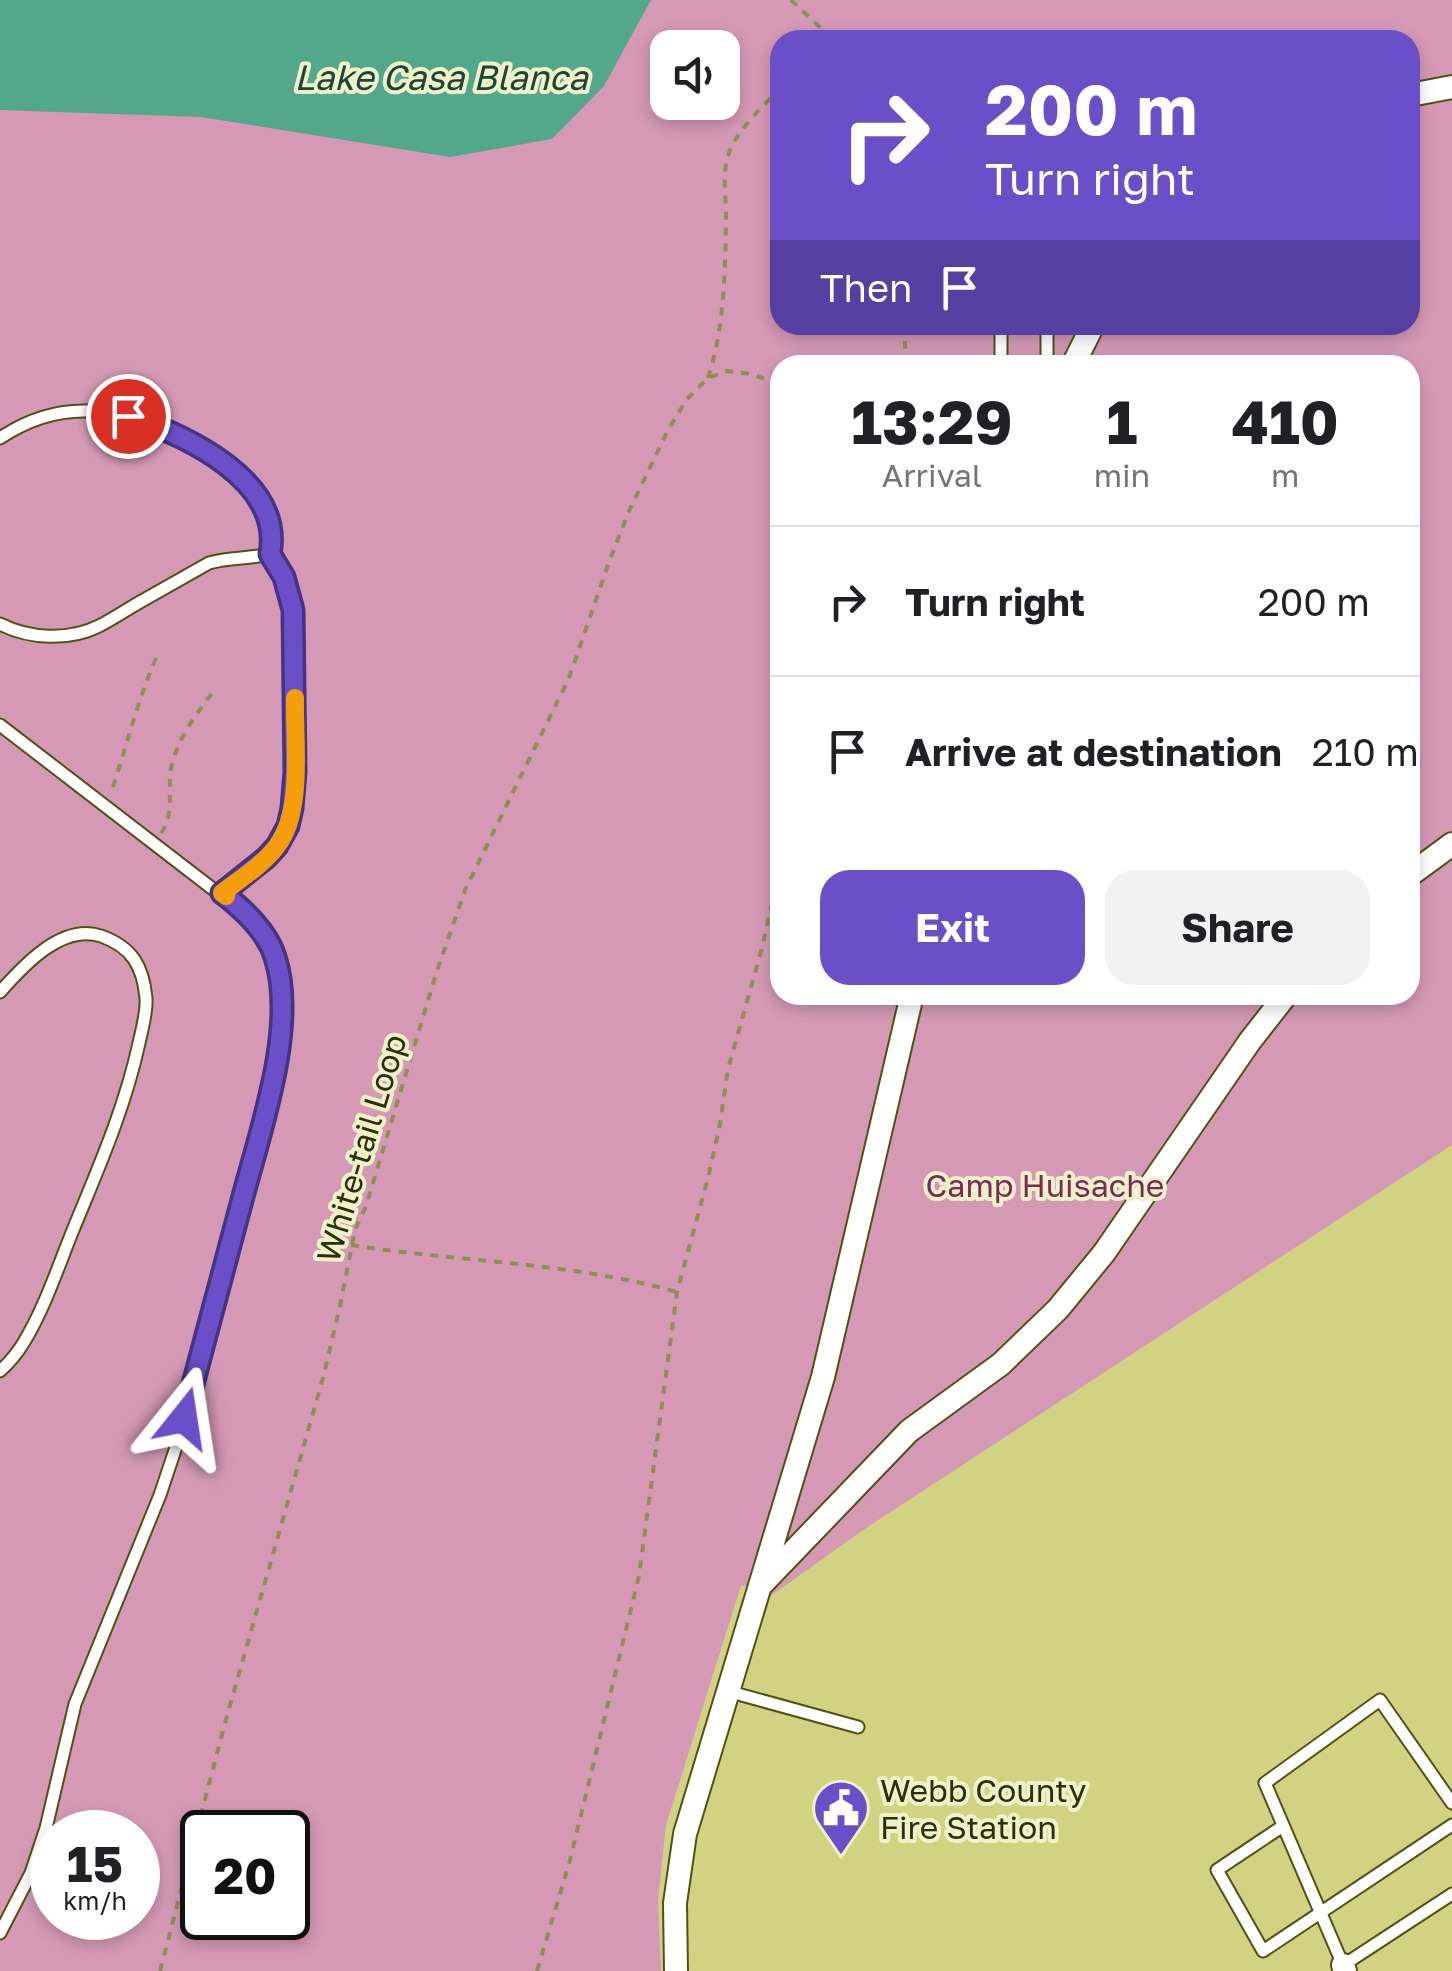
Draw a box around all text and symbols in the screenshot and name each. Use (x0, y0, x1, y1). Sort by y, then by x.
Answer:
map controls (650, 30, 740, 120)
button: sound (650, 30, 740, 120)
water label: Lake Casa Blanca (294, 56, 589, 98)
text: 200 m (985, 66, 1197, 150)
icon: right (820, 70, 950, 200)
text: Turn right (985, 151, 1195, 205)
icon: arrive (932, 260, 987, 315)
text: Then (820, 265, 912, 310)
pin (86, 374, 171, 459)
text: 13:29 (851, 385, 1013, 457)
text: 1 (1107, 385, 1137, 457)
text: 410 (1231, 385, 1339, 457)
icon: arrive (101, 389, 156, 444)
text: Arrival (882, 456, 982, 494)
text: min (1094, 456, 1150, 494)
text: m (1271, 456, 1299, 494)
icon: right (820, 574, 875, 629)
text: Turn right (905, 579, 1085, 624)
text: 200 m (1258, 579, 1370, 624)
icon: arrive (820, 724, 875, 779)
text: Arrive at destination (905, 729, 1282, 774)
text: 210 m (1312, 729, 1419, 774)
button: Exit (820, 870, 1085, 985)
button: Share (1105, 870, 1370, 985)
street label: White-tail Loop (308, 1030, 414, 1266)
park label: Camp Huisache (926, 1166, 1164, 1204)
position arrow (132, 1366, 236, 1470)
place label: Webb County Fire Station (880, 1771, 1086, 1846)
public building icon: Webb County Fire Station (811, 1778, 871, 1857)
speed limit sign: 20 (180, 1810, 310, 1940)
text: 15 (67, 1833, 123, 1893)
text: km/h (63, 1885, 127, 1916)

